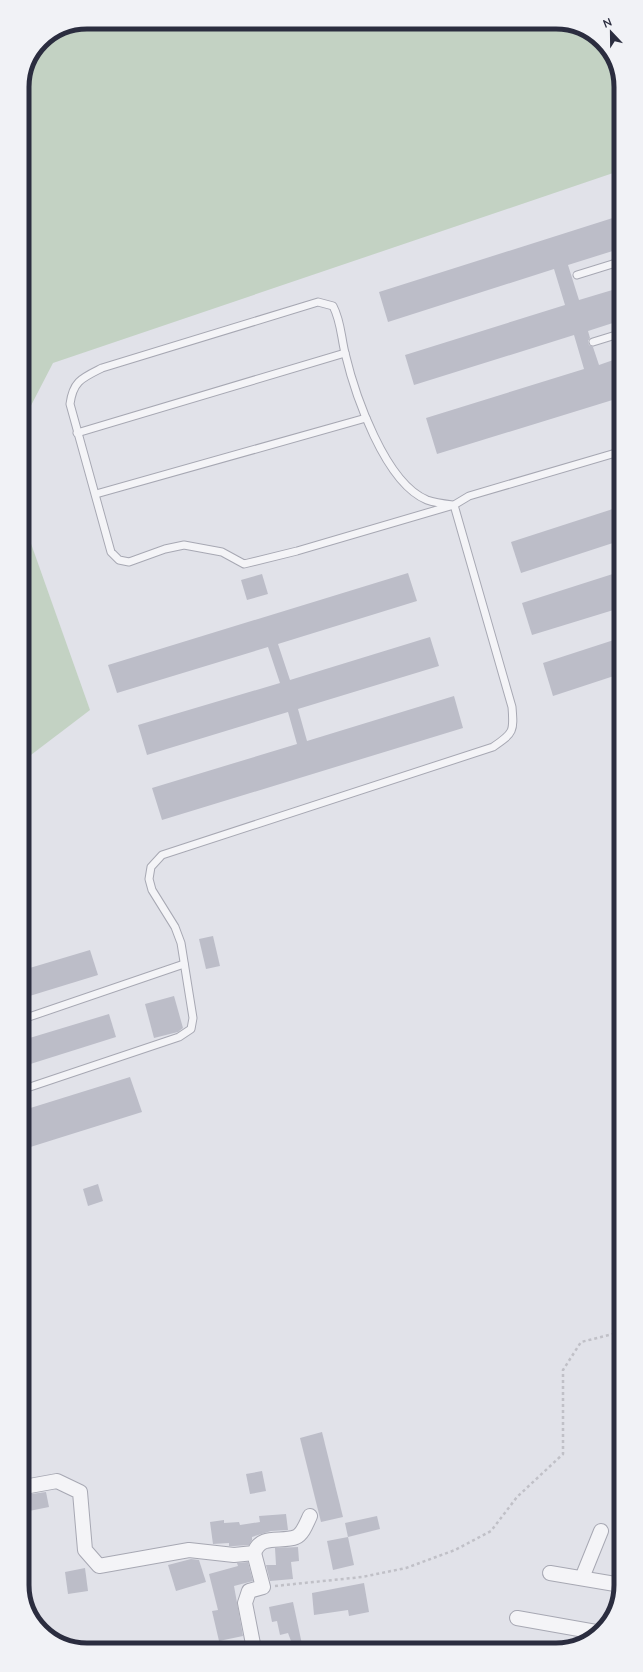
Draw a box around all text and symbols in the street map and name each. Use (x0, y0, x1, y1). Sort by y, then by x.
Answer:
north arrow (591, 12, 631, 52)
text: N (601, 15, 614, 31)

